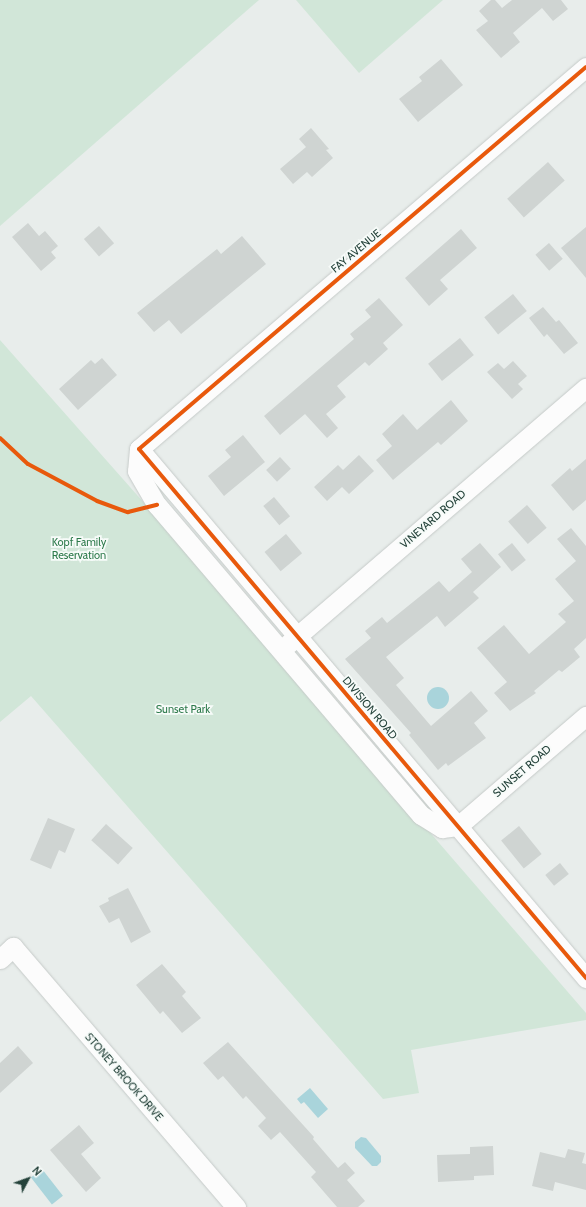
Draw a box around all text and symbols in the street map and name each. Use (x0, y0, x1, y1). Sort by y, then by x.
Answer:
street label: FAY AVENUE (328, 226, 384, 276)
street label: VINEYARD ROAD (398, 487, 468, 551)
park label: Kopf Family Reservation (52, 536, 106, 562)
street label: DIVISION ROAD (340, 674, 400, 742)
park label: Sunset Park (156, 702, 210, 716)
street label: SUNSET ROAD (490, 742, 554, 800)
street label: STONEY BROOK DRIVE (82, 1030, 166, 1124)
north arrow (8, 1159, 48, 1199)
text: N (29, 1164, 45, 1179)

